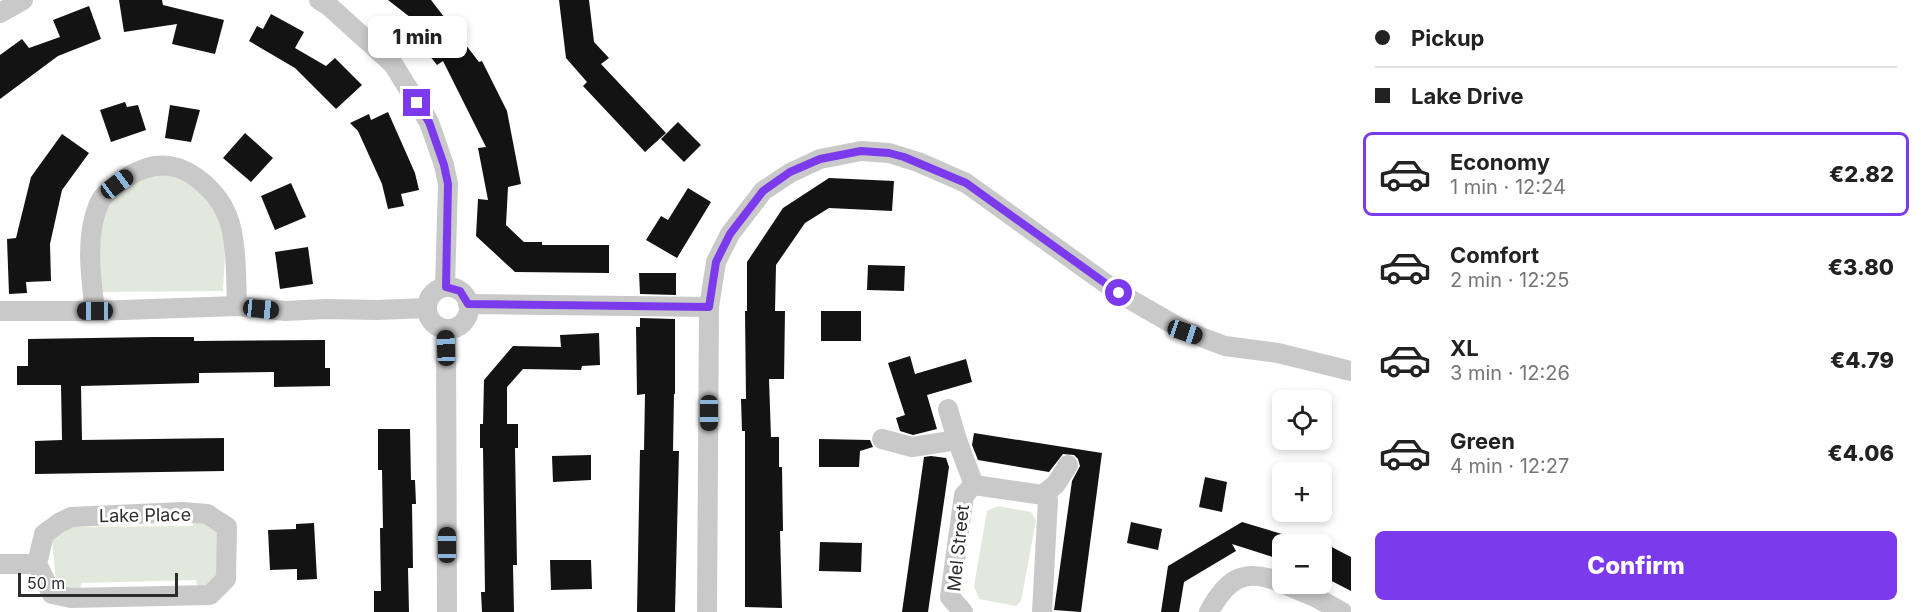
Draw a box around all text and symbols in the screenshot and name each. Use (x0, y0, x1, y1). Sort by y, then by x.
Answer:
callout: 1 min (368, 16, 466, 58)
text: 1 min (392, 25, 443, 49)
text: Pickup (1411, 25, 1485, 51)
text: Lake Drive (1411, 83, 1524, 109)
route end (403, 89, 430, 116)
icon: car (1378, 147, 1432, 201)
text: Economy (1450, 149, 1550, 175)
text: €2.82 (1829, 161, 1894, 187)
car (97, 166, 137, 202)
text: 1 min · 12:24 (1450, 175, 1566, 199)
icon: car (1378, 240, 1432, 294)
text: Comfort (1450, 242, 1539, 268)
text: €3.80 (1828, 254, 1894, 280)
text: 2 min · 12:25 (1450, 268, 1569, 292)
route start (1105, 279, 1132, 306)
car (242, 298, 280, 320)
car (77, 302, 113, 320)
car (1165, 318, 1205, 346)
car (436, 330, 456, 366)
icon: car (1378, 333, 1432, 387)
text: XL (1450, 335, 1479, 361)
text: €4.79 (1830, 347, 1894, 373)
text: 3 min · 12:26 (1450, 361, 1570, 385)
map controls (1272, 390, 1332, 594)
button: locate (1272, 390, 1332, 450)
car (700, 395, 718, 431)
icon: car (1378, 426, 1432, 480)
text: Green (1450, 428, 1515, 454)
text: €4.06 (1828, 440, 1894, 466)
text: 4 min · 12:27 (1450, 454, 1569, 478)
button: + (1272, 462, 1332, 522)
street label: Lake Place (99, 504, 191, 526)
street label: Mel Street (943, 504, 973, 592)
car (438, 527, 456, 563)
button: Confirm (1375, 531, 1897, 600)
button: − (1272, 534, 1332, 594)
scale bar (18, 570, 178, 598)
text: 50 m (27, 573, 65, 593)

